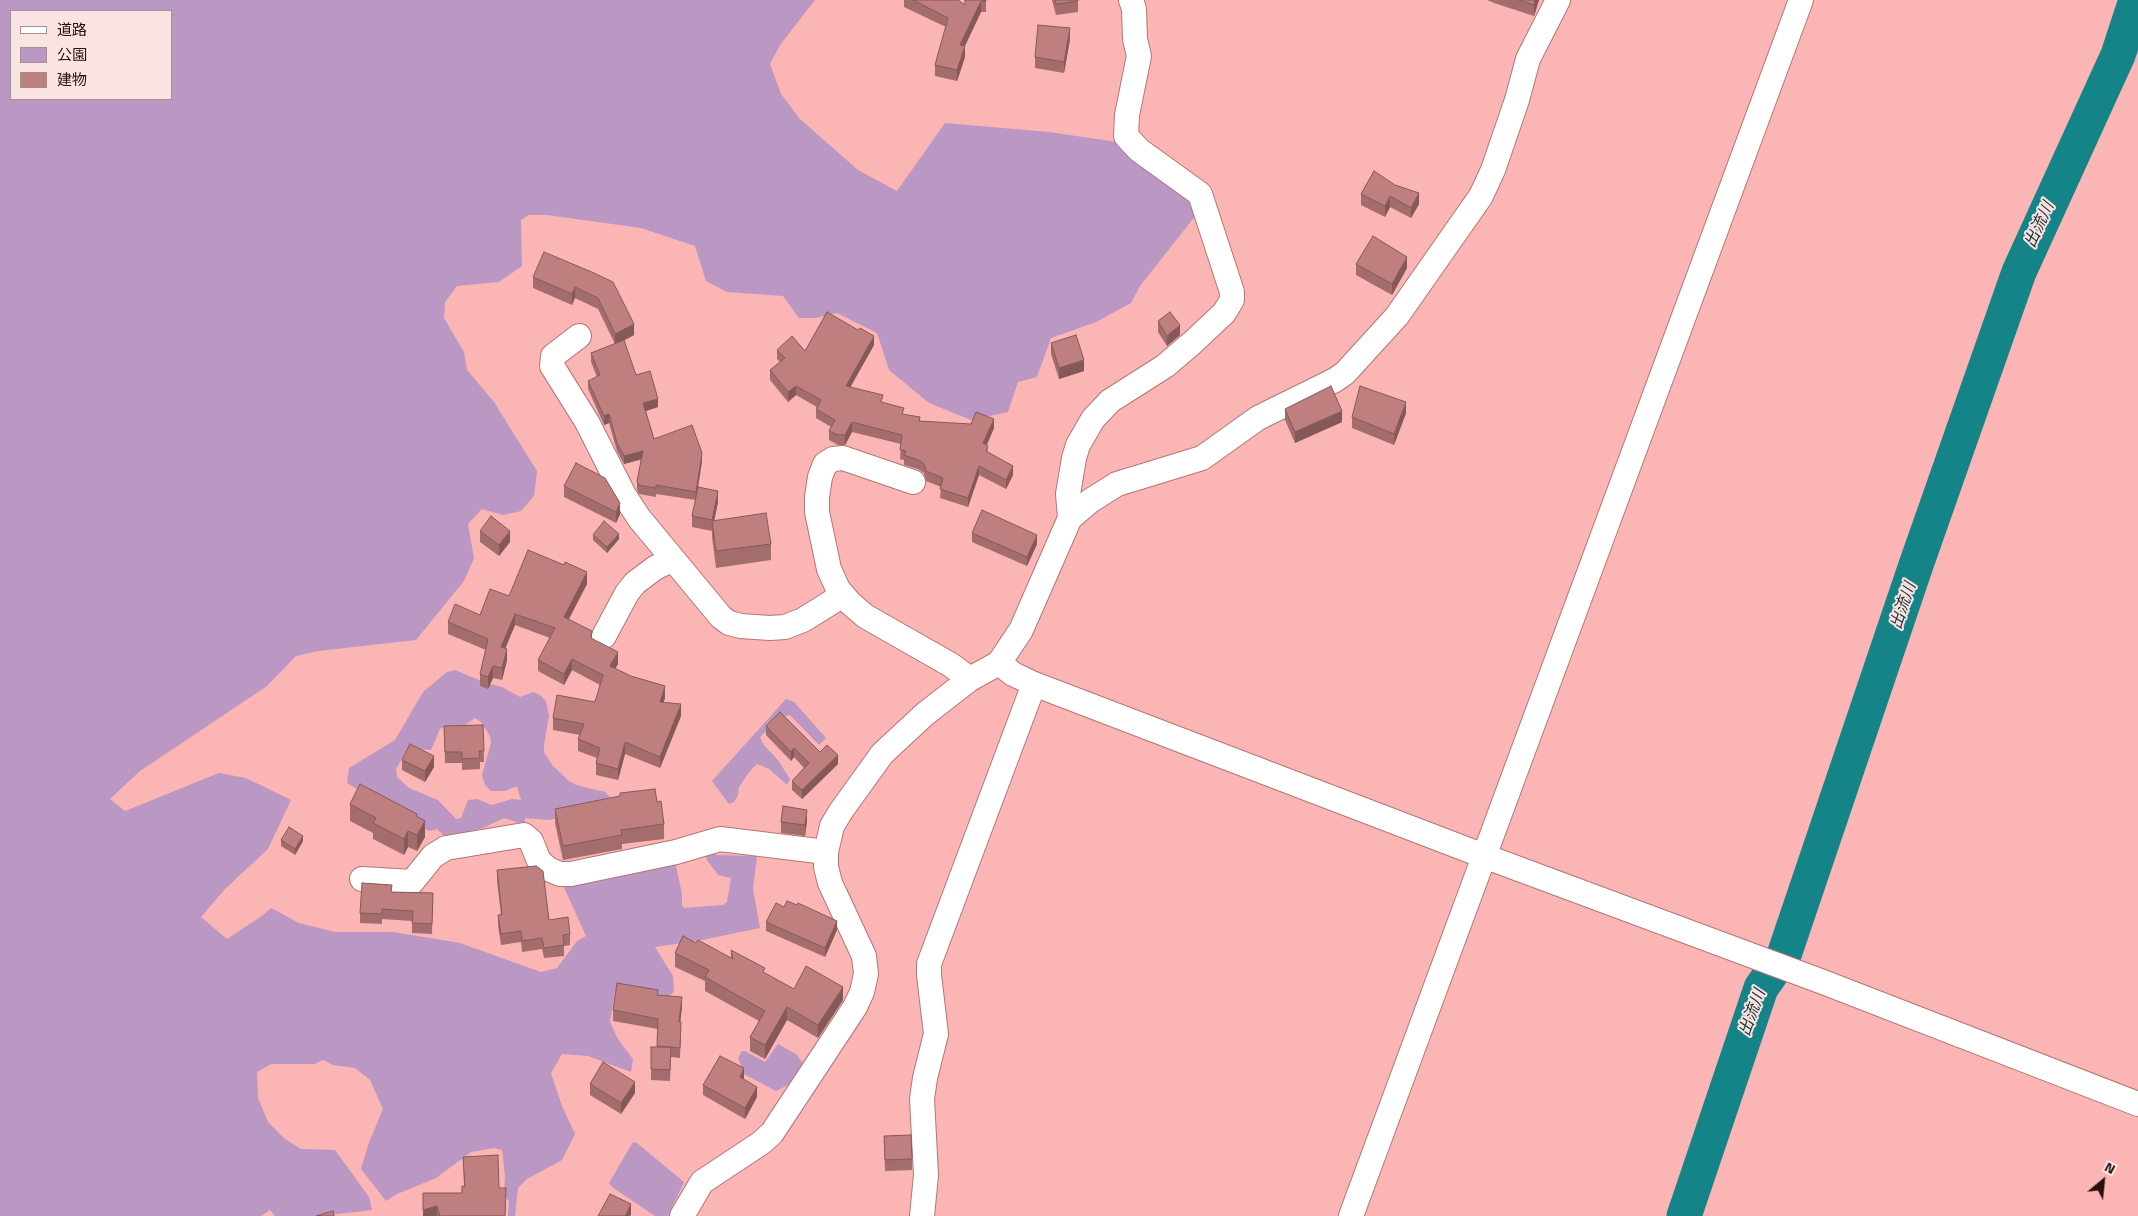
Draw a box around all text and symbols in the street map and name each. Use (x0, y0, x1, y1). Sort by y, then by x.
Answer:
legend (10, 10, 172, 100)
text: 道路 (57, 18, 87, 41)
text: 公園 (57, 43, 87, 66)
text: 建物 (57, 68, 87, 91)
water label: 出流川 (2021, 199, 2059, 251)
water label: 出流川 (1887, 580, 1921, 632)
water label: 出流川 (1736, 987, 1770, 1039)
north arrow (2078, 1156, 2128, 1206)
text: N (2101, 1156, 2119, 1179)

